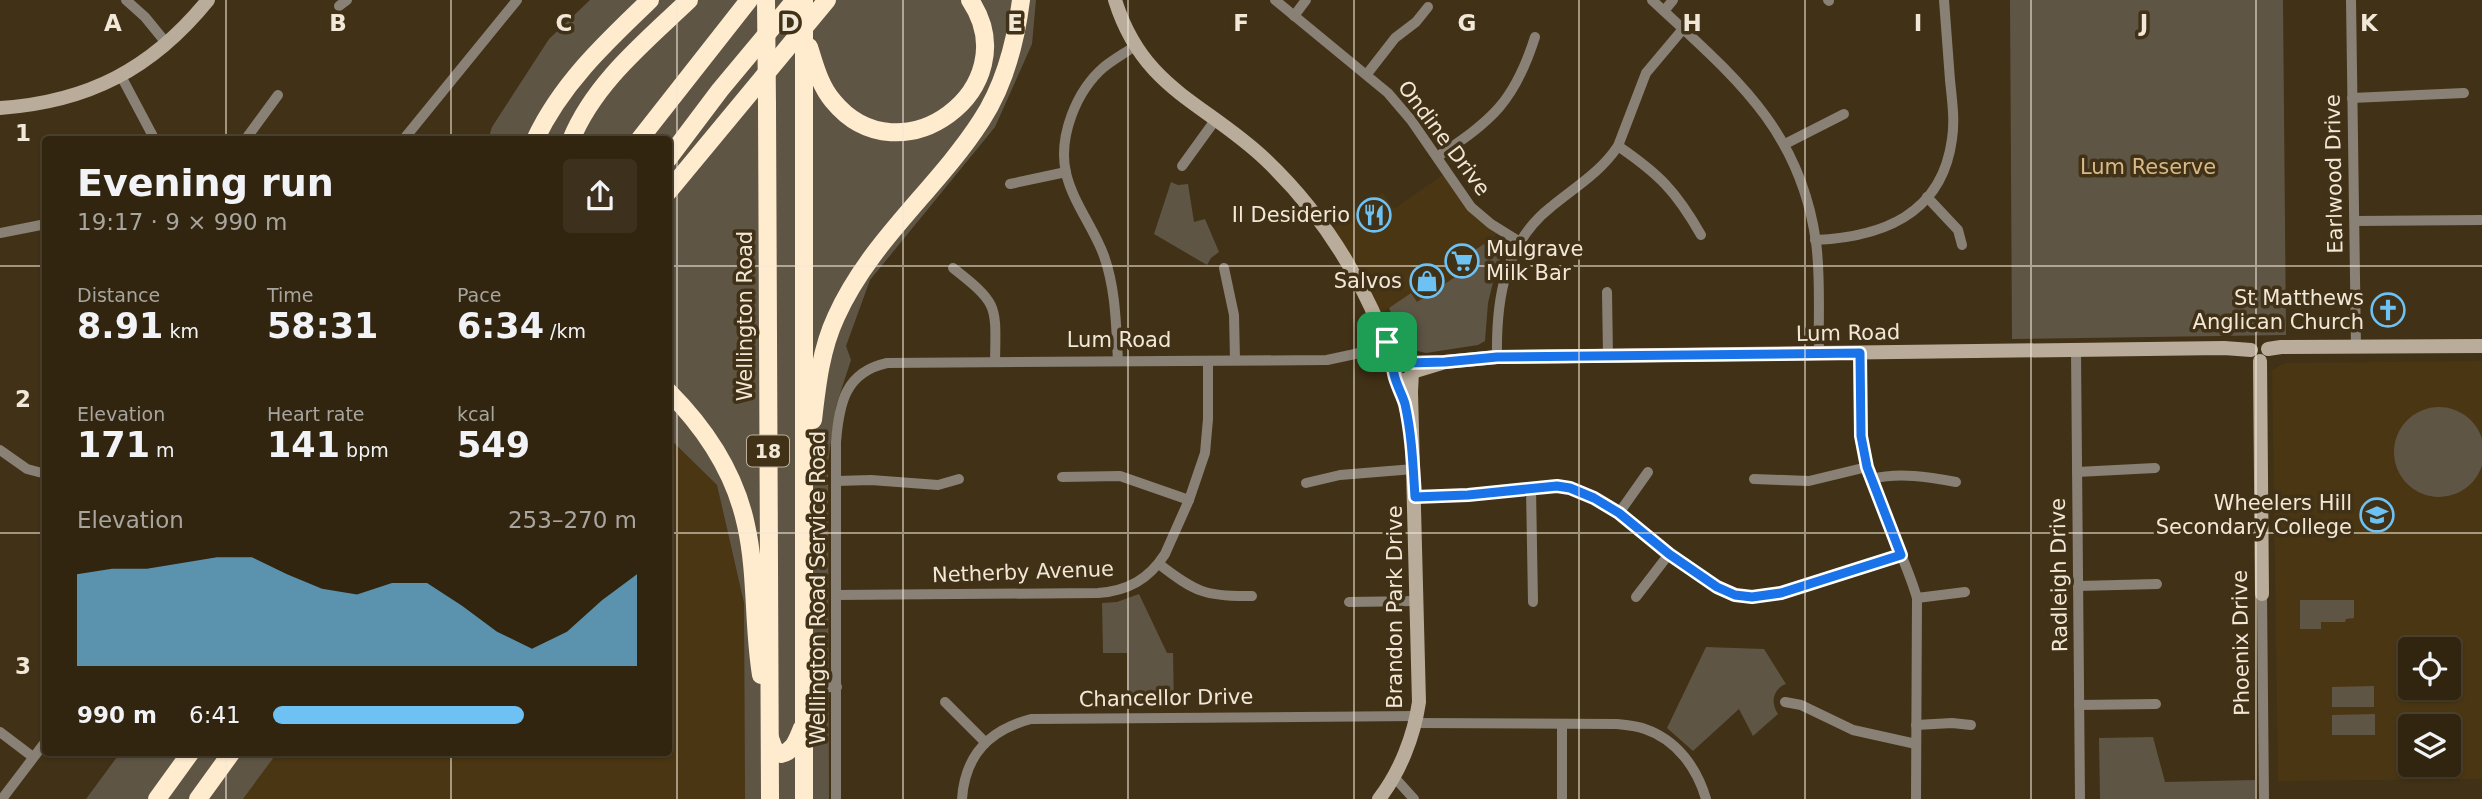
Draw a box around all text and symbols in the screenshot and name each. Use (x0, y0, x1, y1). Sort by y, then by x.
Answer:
text: A (104, 10, 122, 36)
text: B (329, 10, 347, 36)
text: C (556, 10, 572, 36)
text: D (780, 10, 800, 36)
text: E (1007, 10, 1023, 36)
text: F (1233, 10, 1249, 36)
text: G (1458, 10, 1476, 36)
text: H (1682, 10, 1702, 36)
text: I (1914, 10, 1922, 36)
text: J (2138, 10, 2148, 36)
text: K (2360, 10, 2379, 36)
street label: Ondine Drive (1393, 76, 1495, 200)
street label: Earlwood Drive (2321, 94, 2347, 254)
text: 1 (15, 120, 31, 146)
park label: Lum Reserve (2080, 155, 2216, 179)
button: share (563, 159, 637, 233)
text: Evening run (77, 161, 334, 205)
restaurant icon: Il Desiderio (1355, 196, 1393, 234)
place label: Il Desiderio (1232, 203, 1350, 227)
text: 19:17 · 9 × 990 m (77, 209, 287, 235)
street label: Wellington Road (733, 231, 757, 401)
place label: Mulgrave Milk Bar (1486, 237, 1583, 285)
supermarket icon: Mulgrave Milk Bar (1443, 242, 1481, 280)
shop icon: Salvos (1408, 262, 1446, 300)
place label: Salvos (1334, 269, 1402, 293)
text: Distance (77, 284, 160, 306)
text: Time (267, 284, 314, 306)
text: Pace (457, 284, 501, 306)
place label: St Matthews Anglican Church (2193, 286, 2364, 334)
church icon: St Matthews Anglican Church (2369, 291, 2407, 329)
text: 8.91 (77, 306, 163, 346)
text: 58:31 (267, 306, 378, 346)
text: 6:34 (457, 306, 544, 346)
pin (1357, 312, 1417, 372)
text: km (163, 320, 199, 342)
text: /km (544, 320, 586, 342)
street label: Lum Road (1796, 320, 1900, 346)
icon: arrive (1368, 323, 1406, 361)
street label: Lum Road (1067, 328, 1171, 352)
text: 2 (15, 386, 31, 412)
text: Elevation (77, 403, 165, 425)
text: Heart rate (267, 403, 365, 425)
text: kcal (457, 403, 495, 425)
text: 171 (77, 425, 150, 465)
text: 141 (267, 425, 340, 465)
text: 549 (457, 425, 530, 465)
street label: Wellington Road Service Road (806, 431, 830, 745)
road number: 18 (747, 436, 789, 466)
text: m (150, 439, 175, 461)
text: bpm (340, 439, 389, 461)
place label: Wheelers Hill Secondary College (2156, 491, 2352, 539)
school or university icon: Wheelers Hill Secondary College (2358, 496, 2396, 534)
street label: Radleigh Drive (2046, 498, 2072, 652)
street label: Brandon Park Drive (1383, 505, 1407, 709)
text: Elevation (77, 507, 184, 533)
text: 253–270 m (508, 507, 637, 533)
street label: Netherby Avenue (932, 557, 1114, 587)
street label: Phoenix Drive (2228, 570, 2254, 716)
map controls (2398, 637, 2461, 777)
button: locate (2398, 637, 2461, 700)
text: 3 (15, 653, 31, 679)
street label: Chancellor Drive (1079, 684, 1253, 712)
text: 990 m (77, 702, 157, 728)
text: 6:41 (189, 702, 241, 728)
button: layers (2398, 714, 2461, 777)

